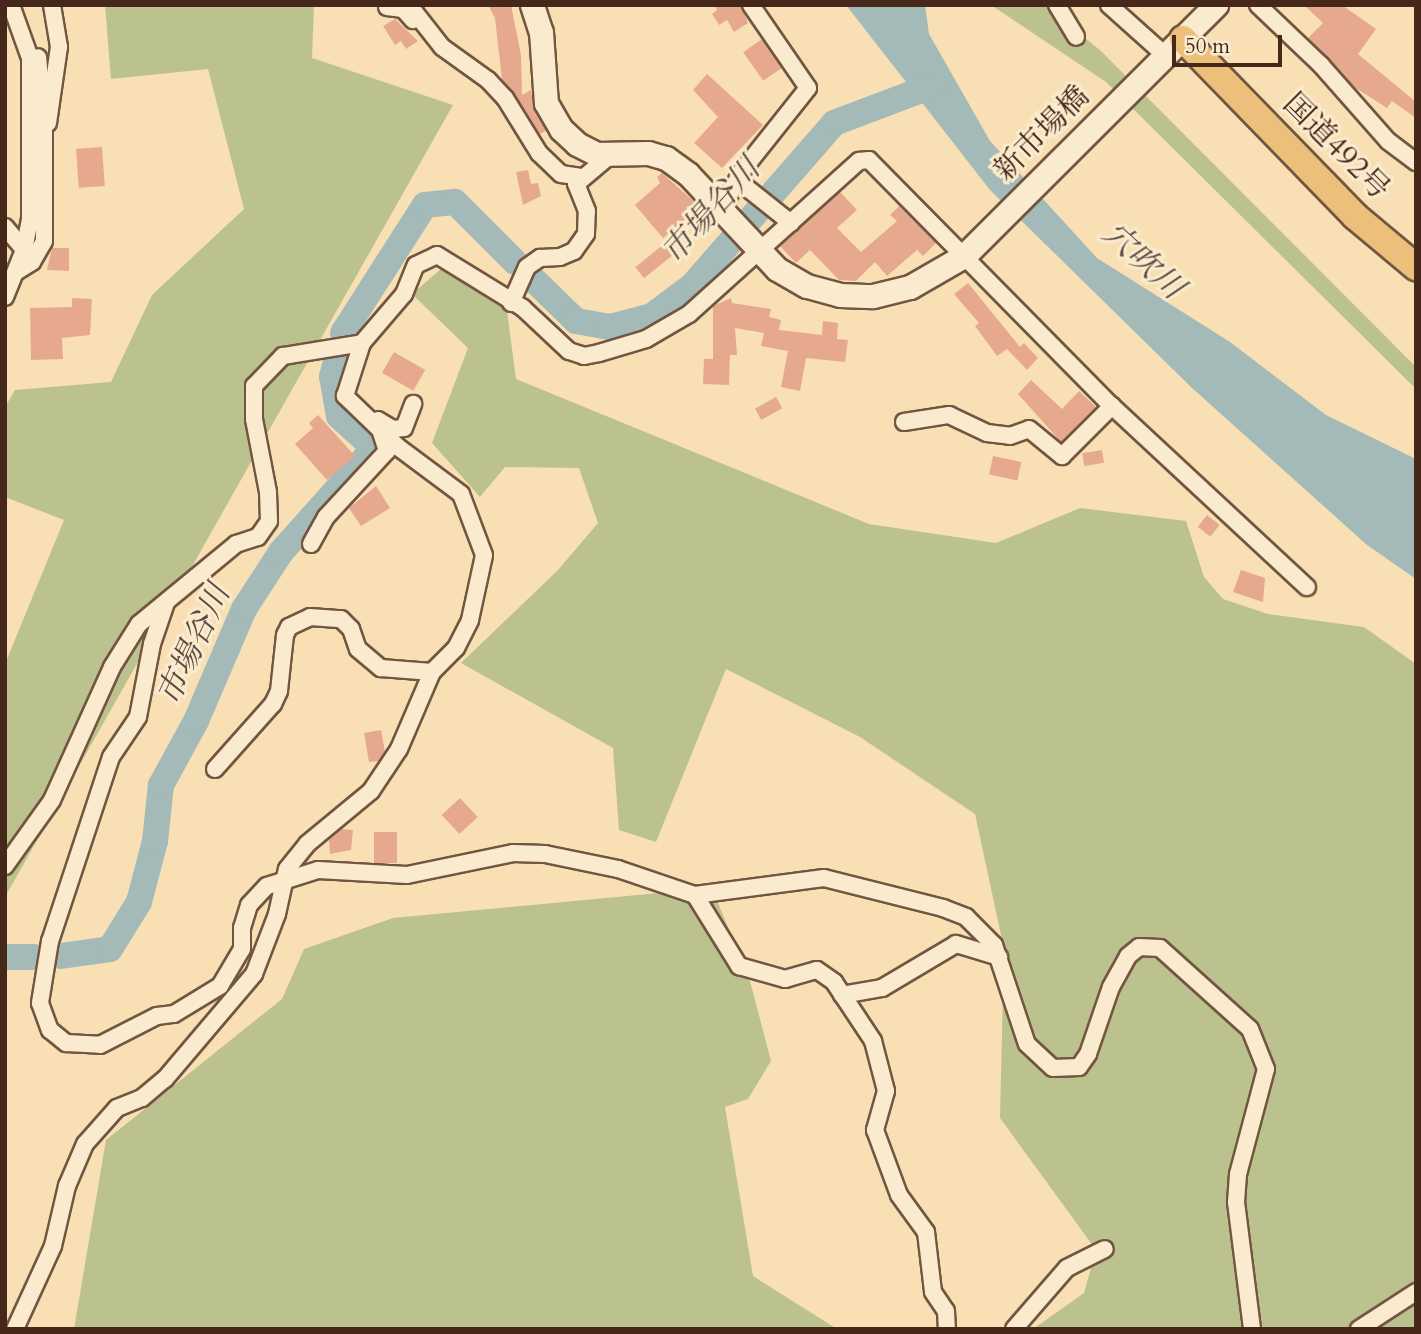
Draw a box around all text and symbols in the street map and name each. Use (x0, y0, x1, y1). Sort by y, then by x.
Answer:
scale bar (1176, 21, 1286, 65)
text: 50 m (1185, 32, 1230, 61)
street label: 新市場橋 (987, 79, 1097, 189)
street label: 国道492号 (1275, 86, 1397, 208)
water label: 市場谷川 (654, 151, 768, 271)
water label: 穴吹川 (1094, 215, 1192, 307)
water label: 市場谷川 (150, 579, 238, 711)

